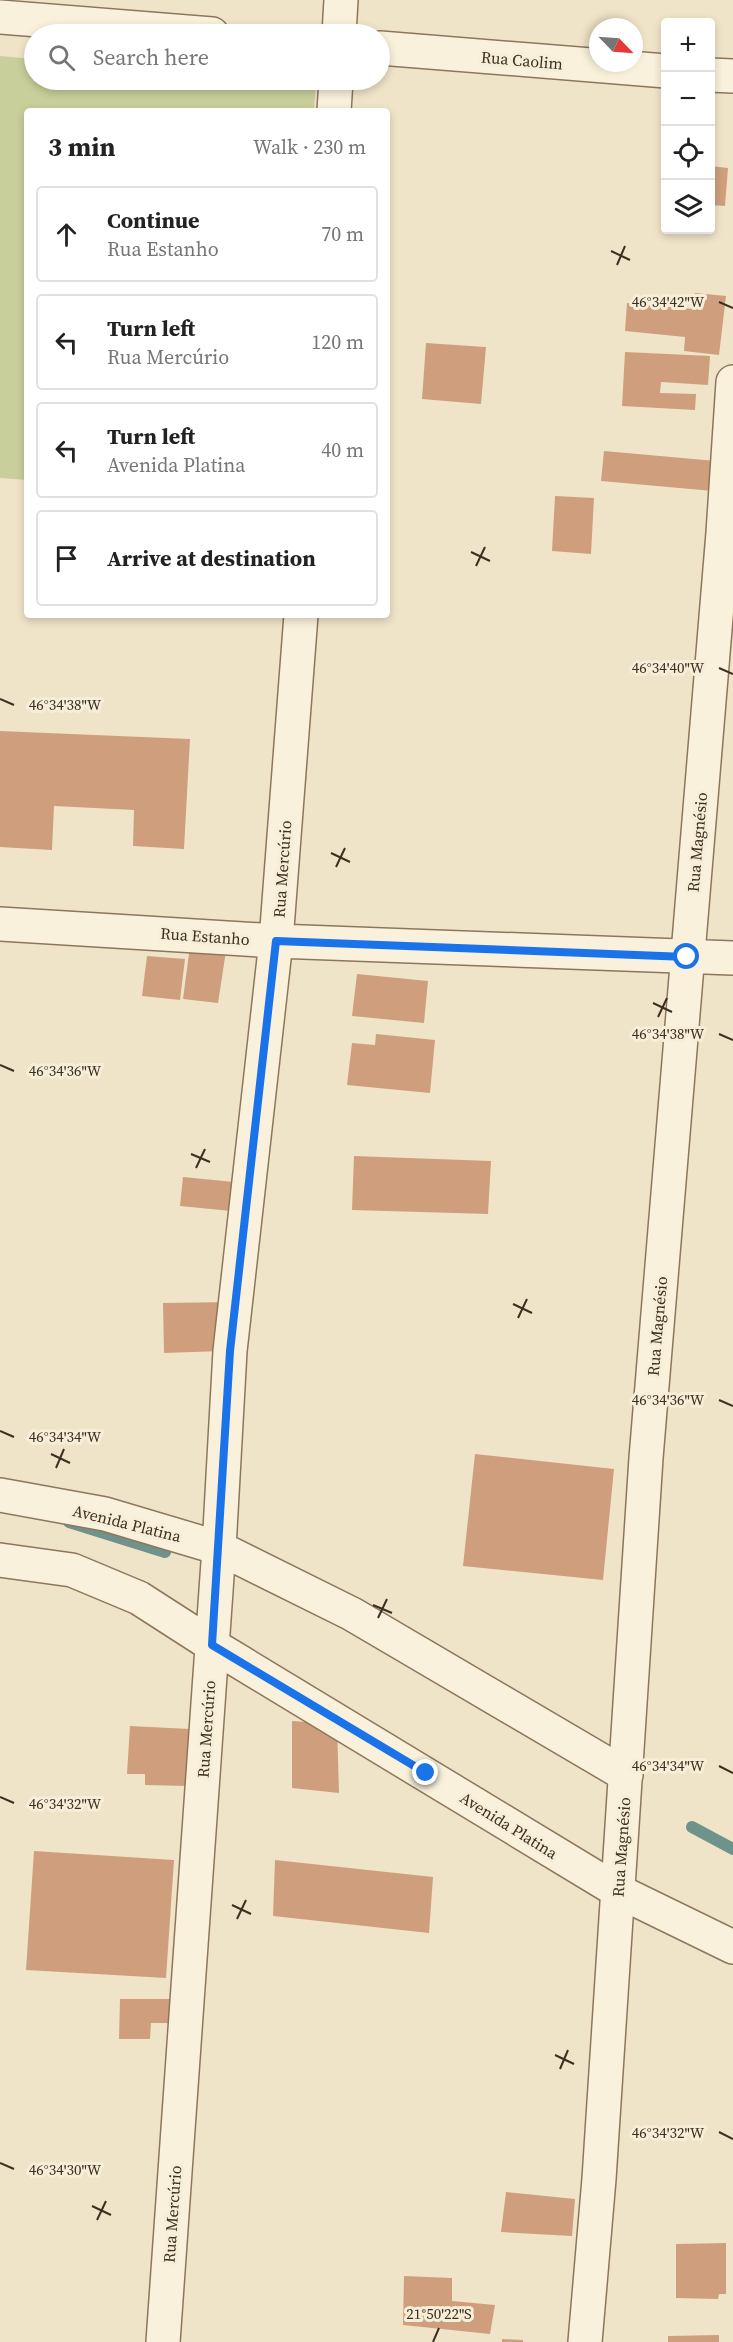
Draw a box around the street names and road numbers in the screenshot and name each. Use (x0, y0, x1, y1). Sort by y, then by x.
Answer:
street label: Rua Caolim (480, 45, 564, 75)
street label: Rua Magnésio (682, 791, 712, 893)
street label: Rua Mercúrio (268, 819, 296, 919)
street label: Rua Estanho (160, 922, 251, 950)
street label: Rua Magnésio (642, 1275, 672, 1377)
street label: Avenida Platina (71, 1499, 184, 1547)
street label: Rua Mercúrio (192, 1679, 220, 1779)
street label: Avenida Platina (456, 1786, 563, 1864)
street label: Rua Magnésio (607, 1796, 635, 1898)
street label: Rua Mercúrio (158, 2164, 186, 2264)

